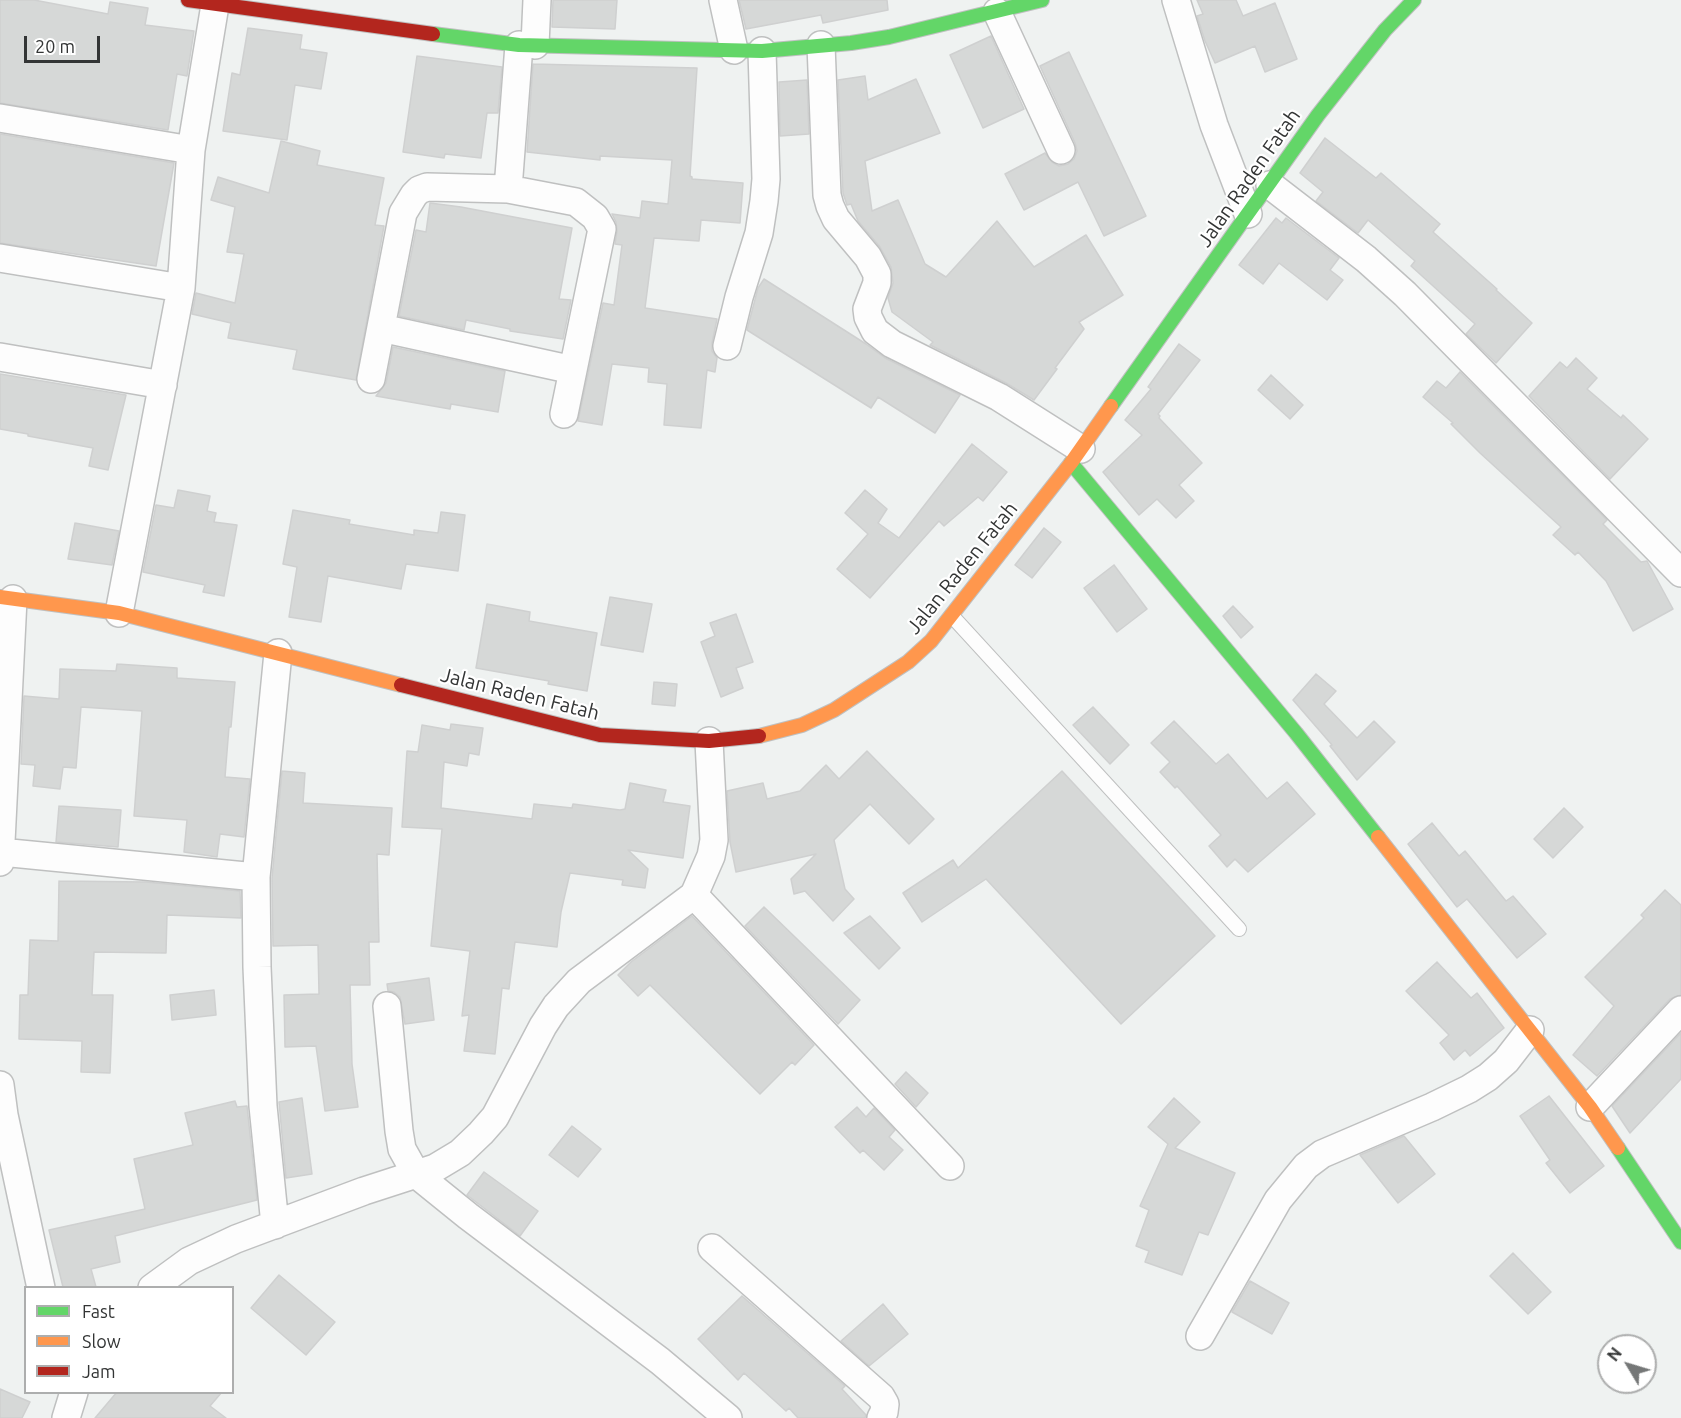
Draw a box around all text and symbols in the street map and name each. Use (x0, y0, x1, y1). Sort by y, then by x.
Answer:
scale bar (27, 24, 104, 62)
text: 20 m (35, 36, 75, 56)
street label: Jalan Raden Fatah (1193, 104, 1305, 252)
street label: Jalan Raden Fatah (901, 497, 1023, 639)
street label: Jalan Raden Fatah (438, 663, 602, 725)
legend (24, 1286, 234, 1394)
text: Fast (82, 1301, 115, 1321)
text: Slow (82, 1331, 121, 1351)
north arrow (1597, 1334, 1657, 1394)
text: N (1604, 1344, 1625, 1364)
text: Jam (82, 1361, 116, 1381)

